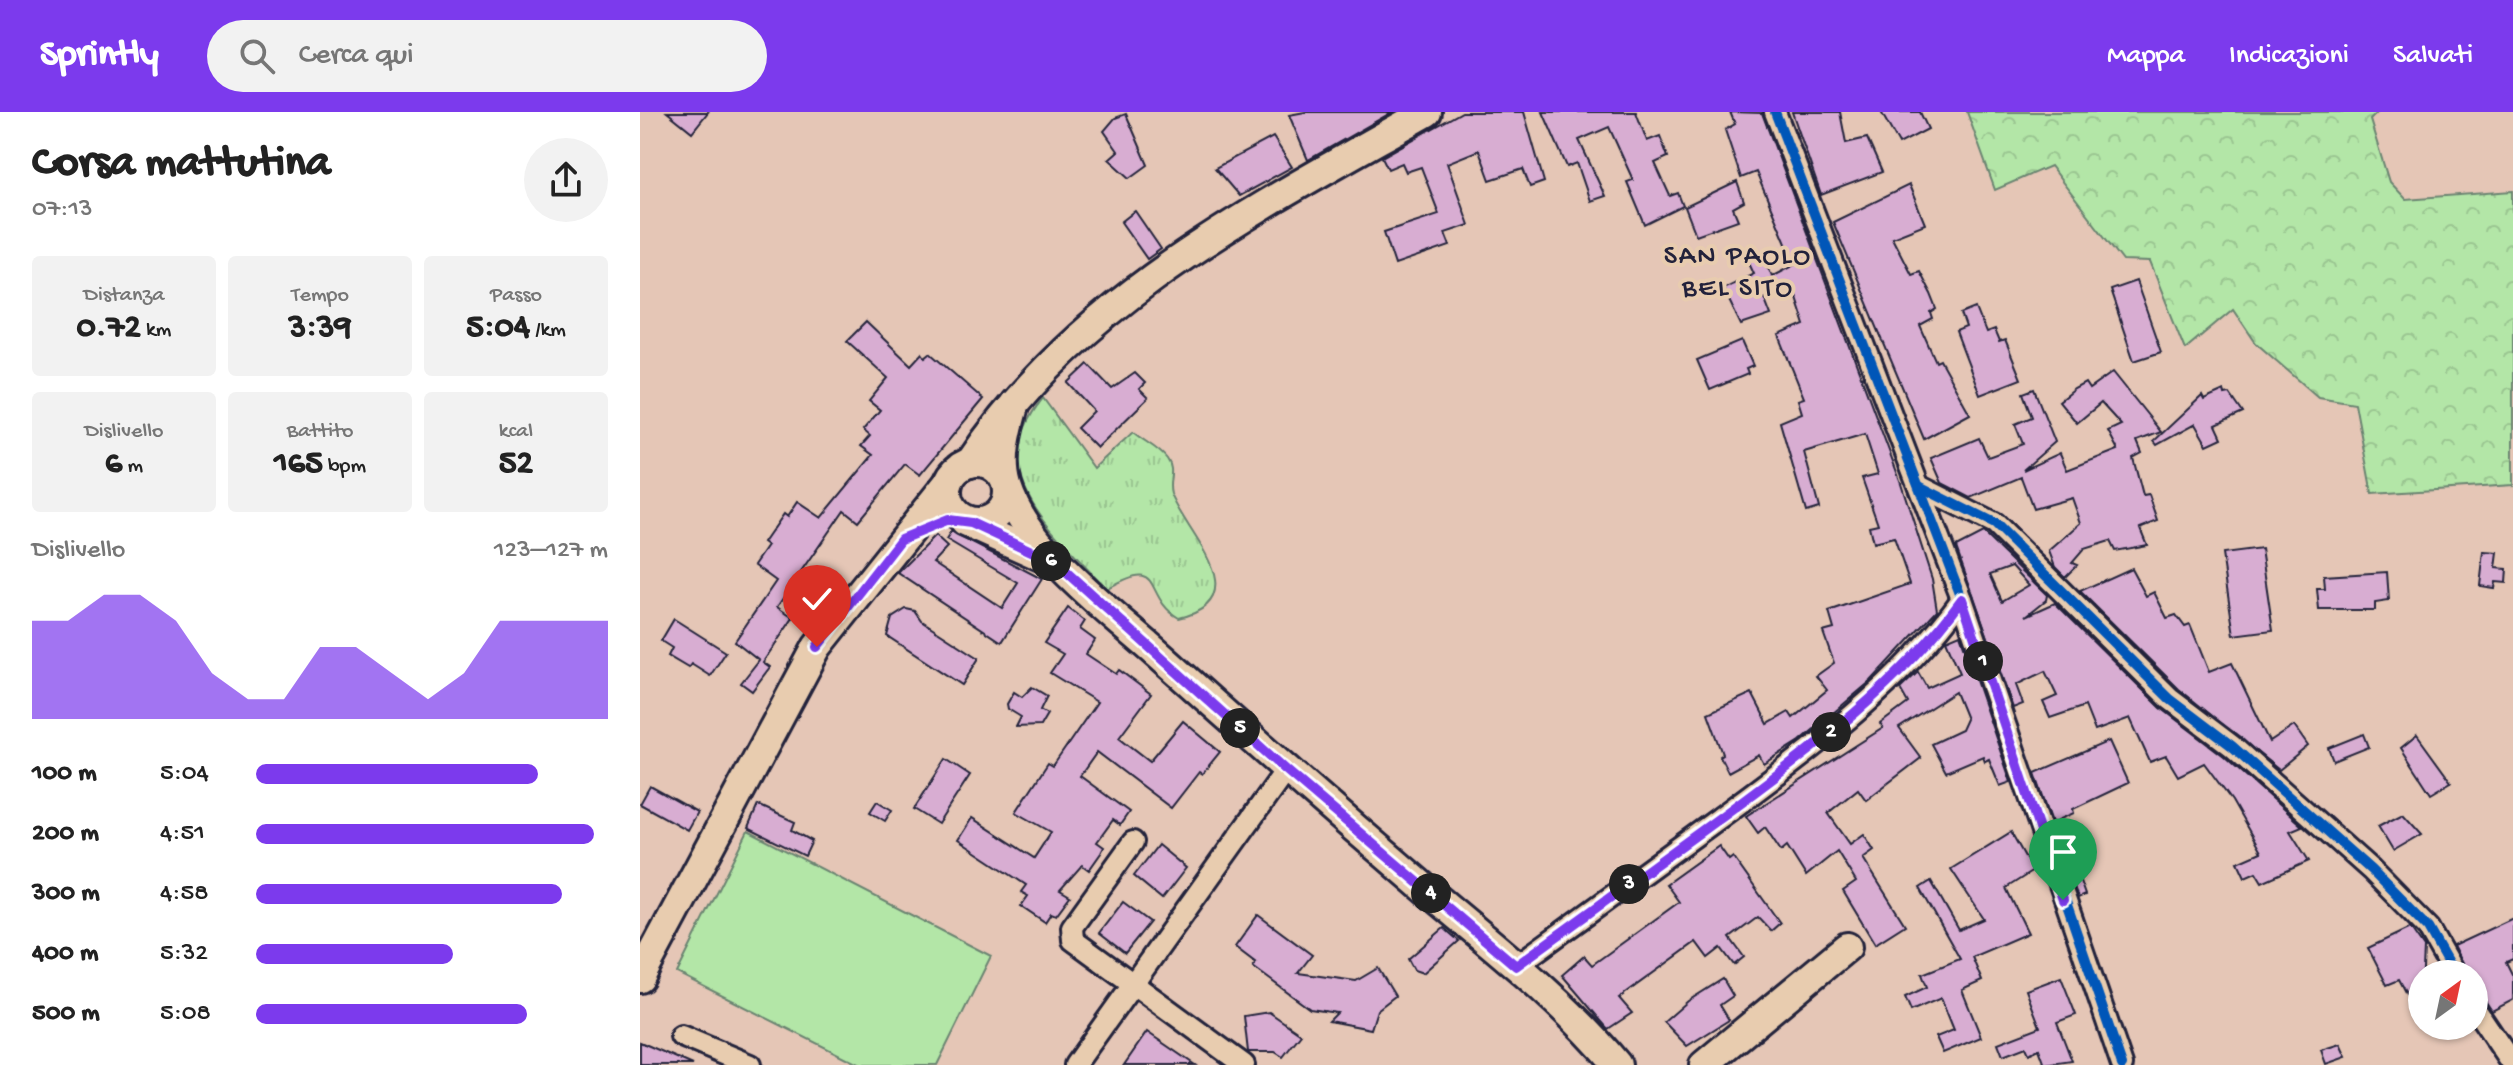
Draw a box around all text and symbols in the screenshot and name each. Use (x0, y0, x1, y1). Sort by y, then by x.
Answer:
search box (207, 20, 767, 92)
text: Sprintly (40, 34, 159, 78)
icon: search (235, 34, 279, 78)
text: Cerca qui (299, 39, 414, 74)
text: Mappa (2107, 40, 2185, 73)
text: Indicazioni (2229, 40, 2349, 73)
text: Salvati (2393, 40, 2473, 73)
button: share (524, 138, 608, 222)
text: Corsa mattutina (32, 139, 330, 191)
text: 07:13 (32, 195, 92, 226)
district label: SAN PAOLO BEL SITO (1664, 241, 1812, 306)
text: Distanza (84, 283, 164, 309)
text: Tempo (291, 283, 349, 309)
text: Passo (490, 283, 542, 309)
text: 0.72 (77, 309, 141, 349)
text: 3:39 (288, 309, 352, 349)
text: 5:04 (466, 309, 530, 349)
text: km (141, 318, 171, 344)
text: /km (530, 318, 566, 344)
text: Dislivello (85, 419, 164, 445)
text: Battito (287, 419, 353, 445)
text: kcal (499, 419, 533, 445)
text: 6 (105, 445, 122, 485)
text: 165 (274, 445, 323, 485)
text: 52 (499, 445, 533, 485)
text: m (122, 454, 143, 480)
text: bpm (323, 454, 366, 480)
text: Dislivello (32, 536, 125, 567)
text: 123–127 m (494, 536, 608, 567)
pin: 6 (1031, 541, 1071, 581)
text: 6 (1045, 548, 1057, 574)
pin (783, 565, 851, 647)
icon: check (795, 577, 839, 621)
pin: 1 (1963, 641, 2003, 681)
text: 1 (1979, 648, 1987, 674)
pin: 5 (1220, 708, 1260, 748)
pin: 2 (1811, 712, 1851, 752)
text: 5 (1234, 715, 1246, 741)
text: 2 (1826, 719, 1836, 745)
text: 100 m (32, 759, 97, 790)
text: 5:04 (160, 759, 209, 790)
pin (2029, 818, 2097, 900)
text: 200 m (32, 819, 99, 850)
text: 4:51 (160, 819, 205, 850)
icon: arrive (2041, 830, 2085, 874)
pin: 3 (1609, 864, 1649, 904)
text: 3 (1623, 871, 1635, 897)
pin: 4 (1411, 873, 1451, 913)
text: 300 m (32, 879, 100, 910)
text: 4:58 (160, 879, 208, 910)
text: 4 (1426, 880, 1436, 906)
text: 400 m (32, 939, 98, 970)
text: 5:32 (160, 939, 208, 970)
north arrow (2408, 960, 2488, 1040)
map controls (2408, 960, 2488, 1040)
text: 500 m (32, 999, 100, 1030)
text: 5:08 (160, 999, 211, 1030)

